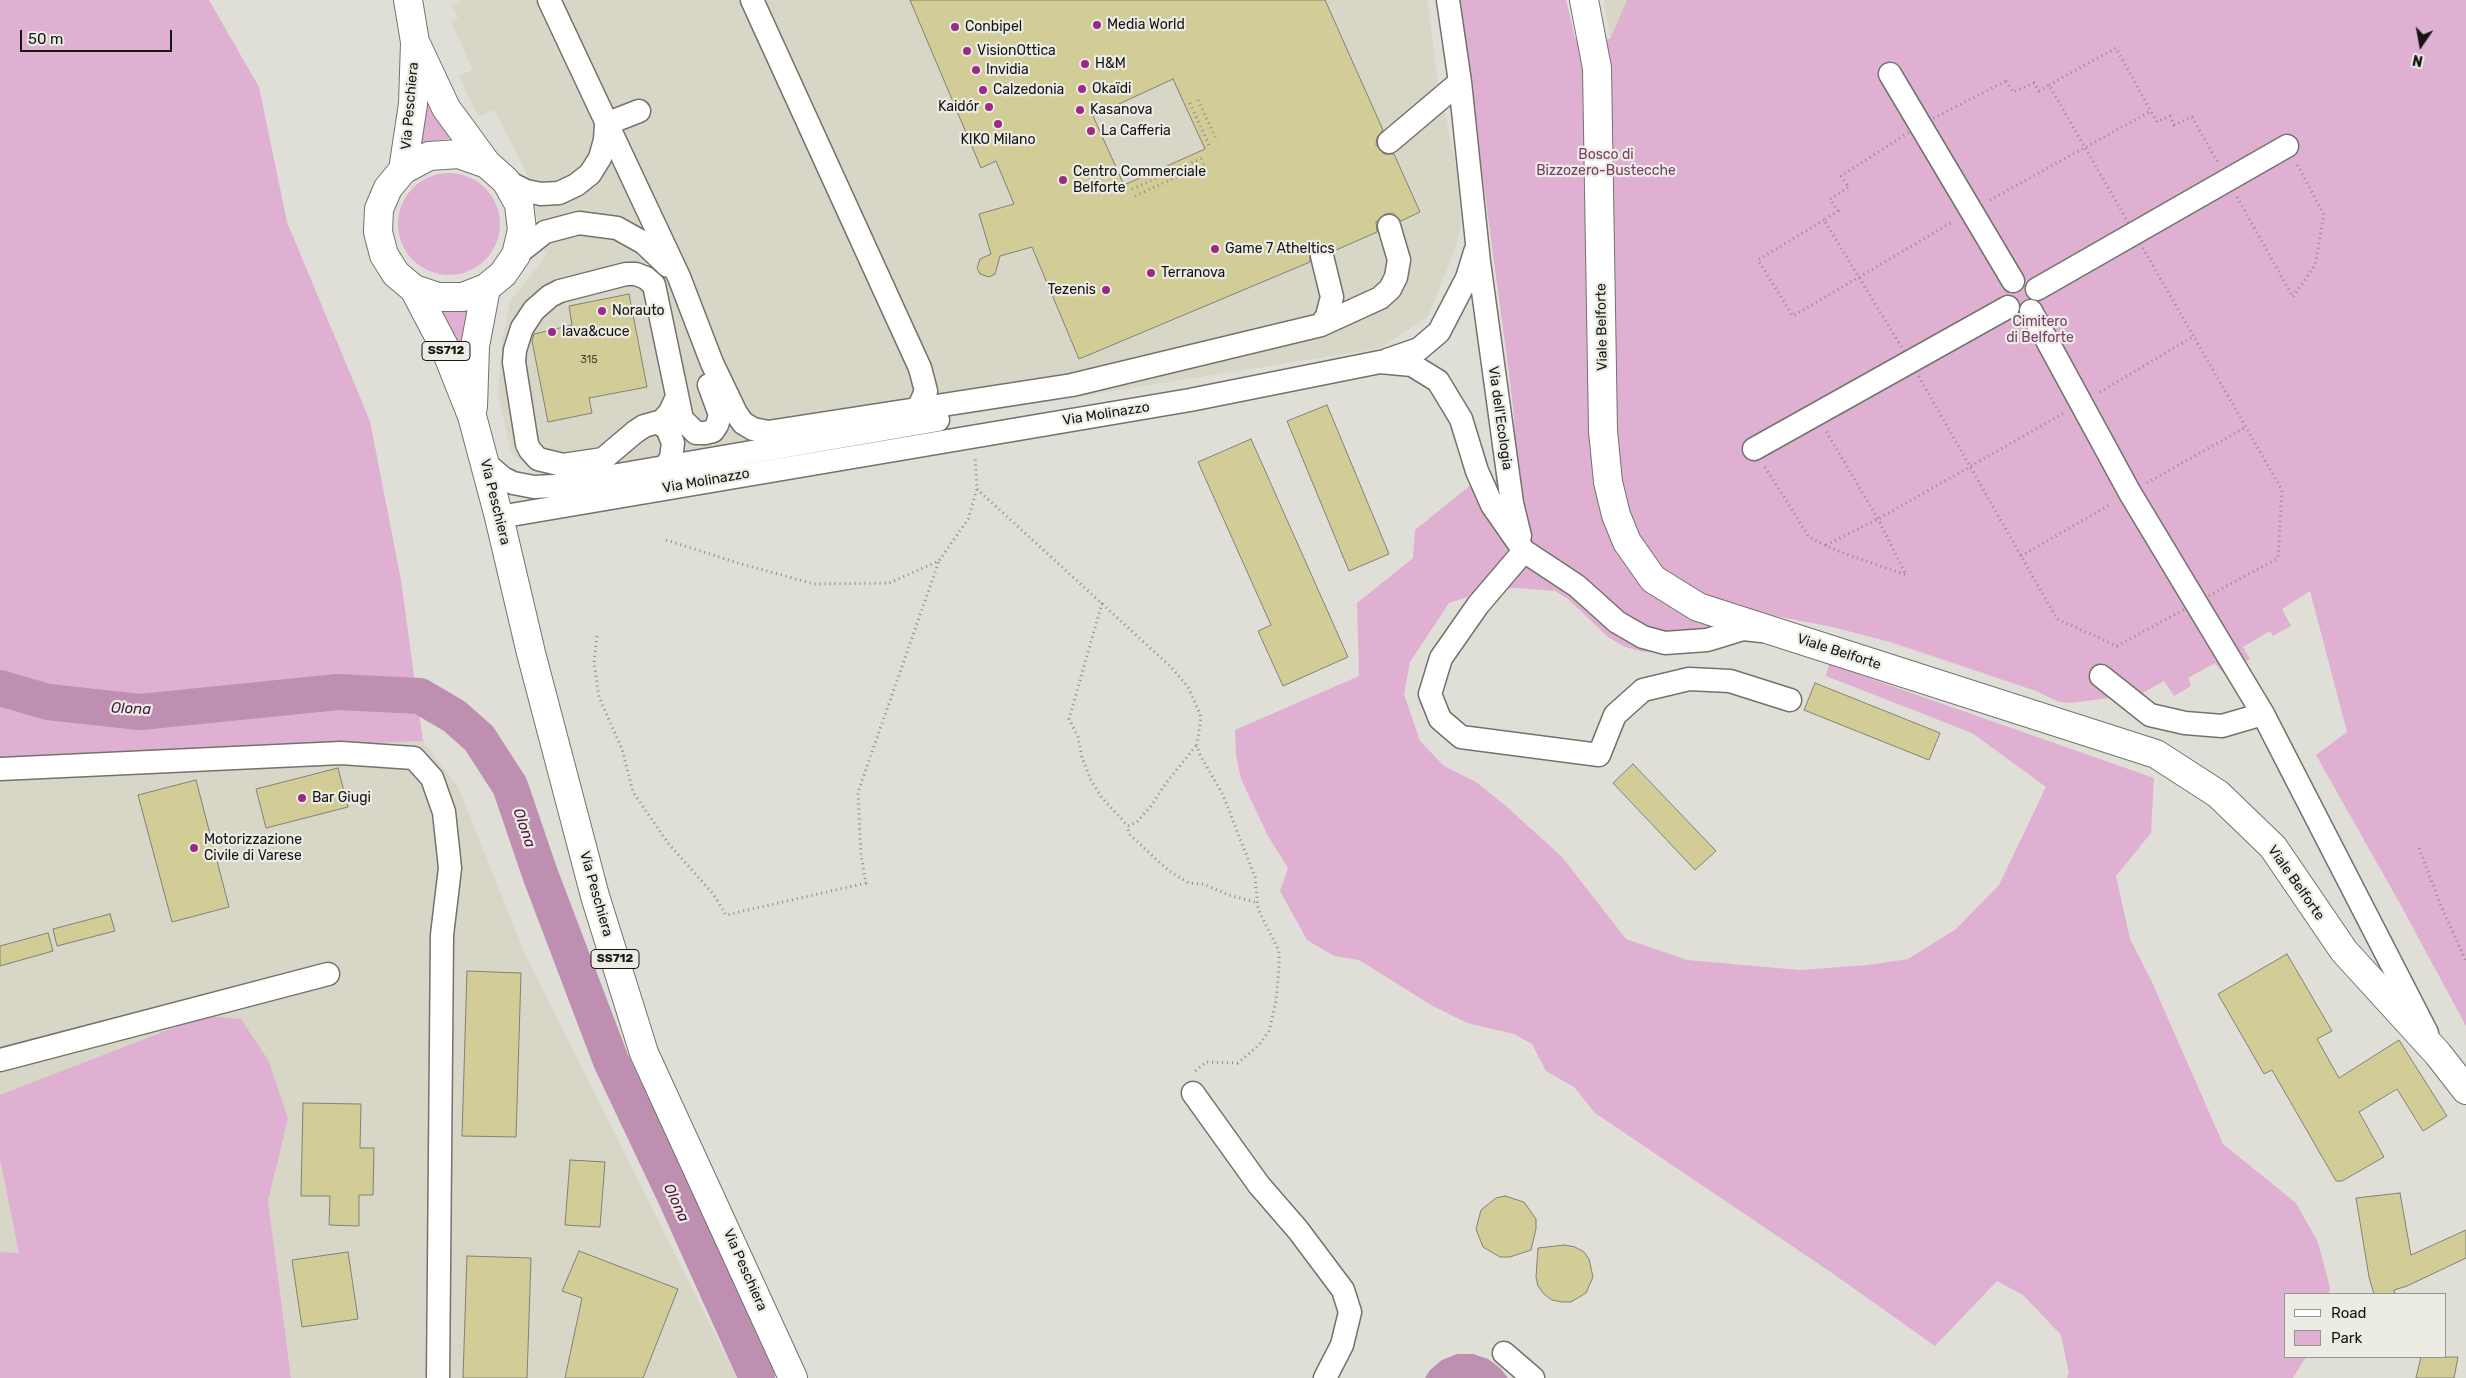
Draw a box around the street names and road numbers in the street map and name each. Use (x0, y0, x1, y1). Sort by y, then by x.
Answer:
street label: Via Peschiera (398, 61, 422, 151)
street label: Viale Belforte (1593, 283, 1611, 371)
road number: SS712 (422, 342, 470, 361)
street label: Via dell'Ecologia (1484, 365, 1516, 471)
street label: Via Molinazzo (1061, 399, 1151, 429)
street label: Via Peschiera (476, 457, 514, 547)
street label: Via Molinazzo (661, 465, 751, 497)
street label: Viale Belforte (1795, 631, 1883, 673)
street label: Viale Belforte (2264, 842, 2328, 924)
street label: Via Peschiera (576, 849, 616, 939)
road number: SS712 (591, 950, 639, 969)
street label: Via Peschiera (719, 1226, 771, 1314)

